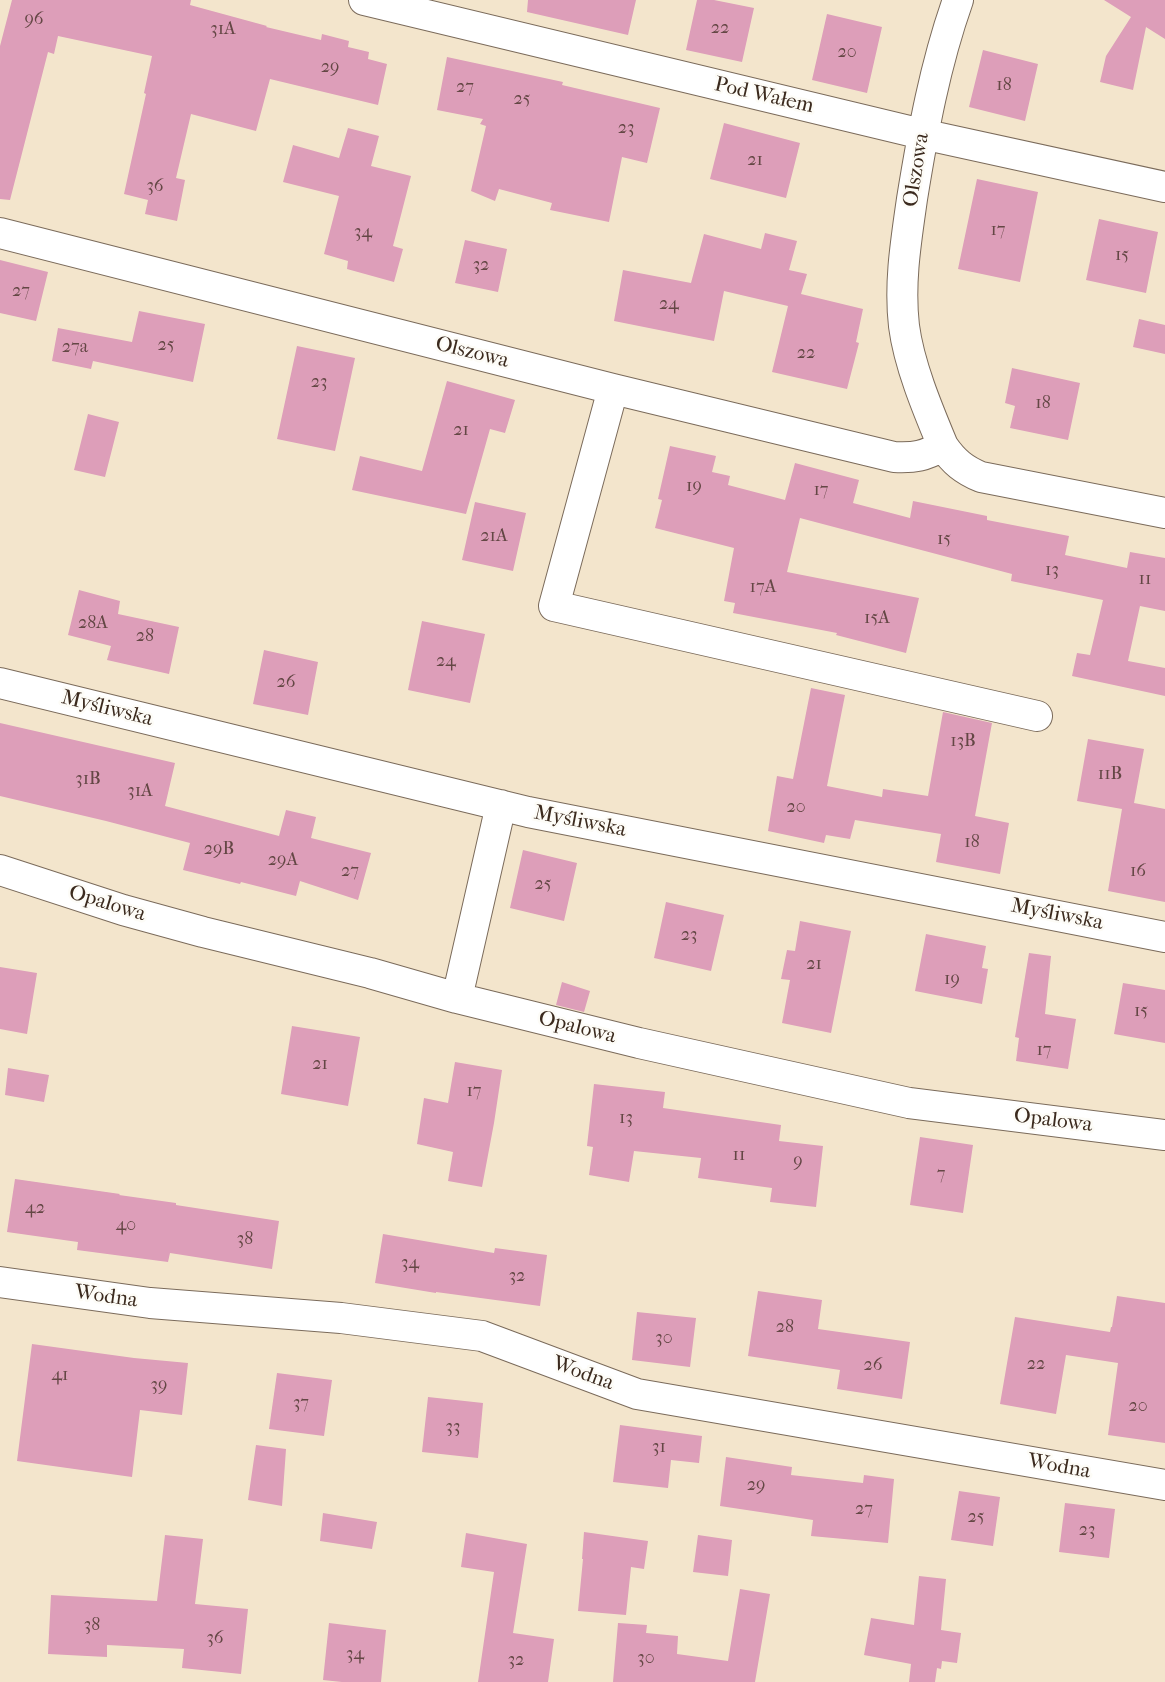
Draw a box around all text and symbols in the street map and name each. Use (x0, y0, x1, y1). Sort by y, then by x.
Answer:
house number: 96 (24, 9, 44, 31)
house number: 22 (711, 18, 729, 40)
house number: 31A (210, 19, 236, 41)
house number: 20 (837, 42, 857, 64)
house number: 29 (321, 57, 339, 79)
street label: Pod Wałem (712, 72, 816, 120)
house number: 18 (996, 75, 1012, 97)
house number: 27 (456, 77, 474, 99)
house number: 25 (513, 89, 531, 111)
house number: 23 (618, 118, 634, 140)
street label: Olszowa (899, 131, 935, 209)
house number: 21 (747, 150, 763, 172)
house number: 36 (146, 176, 164, 198)
house number: 17 (990, 220, 1006, 242)
house number: 34 (354, 222, 372, 244)
house number: 15 (1115, 245, 1129, 267)
house number: 32 (473, 255, 489, 277)
house number: 27 (12, 281, 30, 303)
house number: 24 (659, 294, 679, 316)
street label: Olszowa (433, 332, 511, 374)
house number: 25 (157, 335, 175, 357)
house number: 27a (62, 337, 88, 359)
house number: 22 (797, 343, 815, 365)
house number: 23 (311, 372, 327, 394)
house number: 18 (1035, 393, 1051, 415)
house number: 21 (453, 420, 469, 442)
house number: 19 (686, 476, 702, 498)
house number: 17 (813, 480, 829, 502)
house number: 21A (480, 526, 508, 548)
house number: 15 (937, 529, 951, 551)
house number: 13 (1045, 560, 1059, 582)
house number: 11 (1139, 569, 1151, 591)
house number: 17A (750, 577, 776, 599)
house number: 15A (864, 608, 890, 630)
house number: 28A (78, 613, 108, 635)
house number: 28 (136, 626, 154, 648)
house number: 24 (436, 651, 456, 673)
house number: 26 (276, 672, 296, 694)
street label: Myśliwska (59, 685, 155, 733)
house number: 13B (950, 731, 976, 753)
house number: 11B (1098, 764, 1122, 786)
house number: 31B (75, 769, 101, 791)
house number: 31A (127, 781, 153, 803)
house number: 20 (786, 797, 806, 819)
street label: Myśliwska (532, 801, 628, 843)
house number: 18 (964, 832, 980, 854)
house number: 29B (204, 839, 234, 861)
house number: 29A (268, 850, 298, 872)
house number: 27 (341, 861, 359, 883)
house number: 16 (1130, 861, 1146, 883)
house number: 25 (534, 874, 552, 896)
street label: Opalowa (66, 880, 148, 928)
street label: Myśliwska (1009, 894, 1105, 936)
house number: 23 (681, 925, 697, 947)
house number: 21 (806, 954, 822, 976)
house number: 19 (944, 969, 960, 991)
house number: 15 (1134, 1001, 1148, 1023)
street label: Opalowa (536, 1006, 618, 1050)
house number: 17 (1036, 1040, 1052, 1062)
house number: 21 (312, 1054, 328, 1076)
house number: 17 (466, 1081, 482, 1103)
street label: Opalowa (1012, 1104, 1094, 1138)
house number: 13 (619, 1108, 633, 1130)
house number: 11 (733, 1145, 745, 1167)
house number: 9 (793, 1151, 803, 1173)
house number: 7 (937, 1164, 945, 1186)
house number: 42 (25, 1198, 45, 1220)
house number: 40 (116, 1215, 136, 1237)
house number: 38 (237, 1229, 253, 1251)
house number: 34 (401, 1253, 419, 1275)
house number: 32 (509, 1266, 525, 1288)
street label: Wodna (73, 1280, 139, 1314)
house number: 28 (776, 1317, 794, 1339)
house number: 30 (655, 1328, 673, 1350)
street label: Wodna (549, 1351, 617, 1397)
house number: 22 (1027, 1354, 1045, 1376)
house number: 26 (863, 1355, 883, 1377)
house number: 41 (51, 1365, 69, 1387)
house number: 39 (151, 1375, 167, 1397)
house number: 37 (293, 1393, 309, 1415)
house number: 20 (1128, 1396, 1148, 1418)
house number: 33 (446, 1417, 460, 1439)
house number: 31 (652, 1437, 666, 1459)
street label: Wodna (1026, 1449, 1092, 1485)
house number: 29 (747, 1475, 765, 1497)
house number: 27 (855, 1499, 873, 1521)
house number: 25 (967, 1507, 985, 1529)
house number: 23 (1079, 1520, 1095, 1542)
house number: 38 (84, 1615, 100, 1637)
house number: 36 (206, 1628, 224, 1650)
house number: 34 (346, 1644, 364, 1666)
house number: 30 (637, 1648, 655, 1670)
house number: 32 (508, 1650, 524, 1672)

